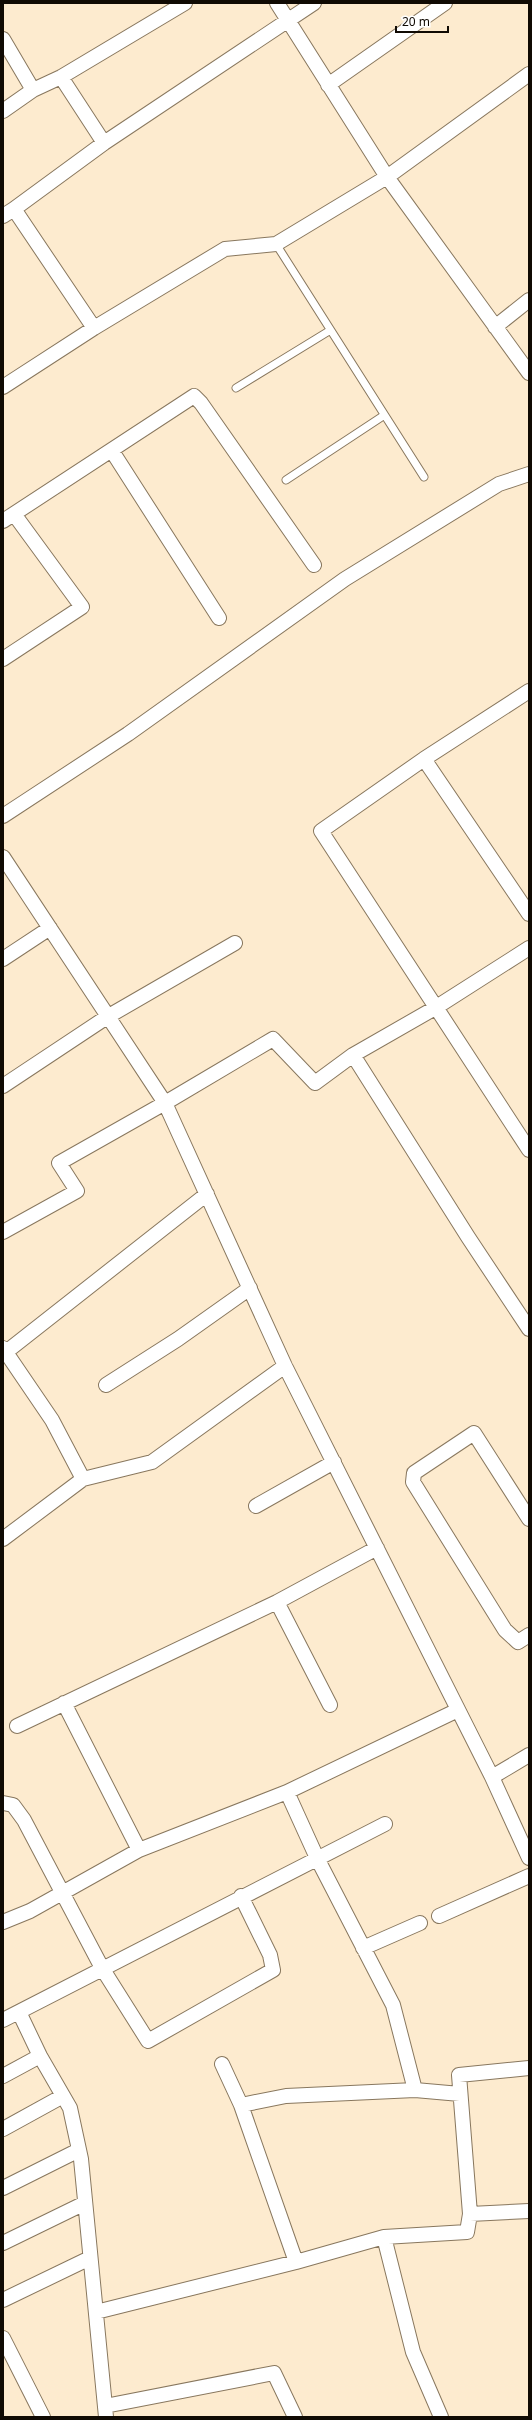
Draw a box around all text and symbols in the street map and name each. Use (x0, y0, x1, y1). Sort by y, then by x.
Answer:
scale bar (396, 8, 448, 34)
text: 20 m (402, 13, 430, 30)

